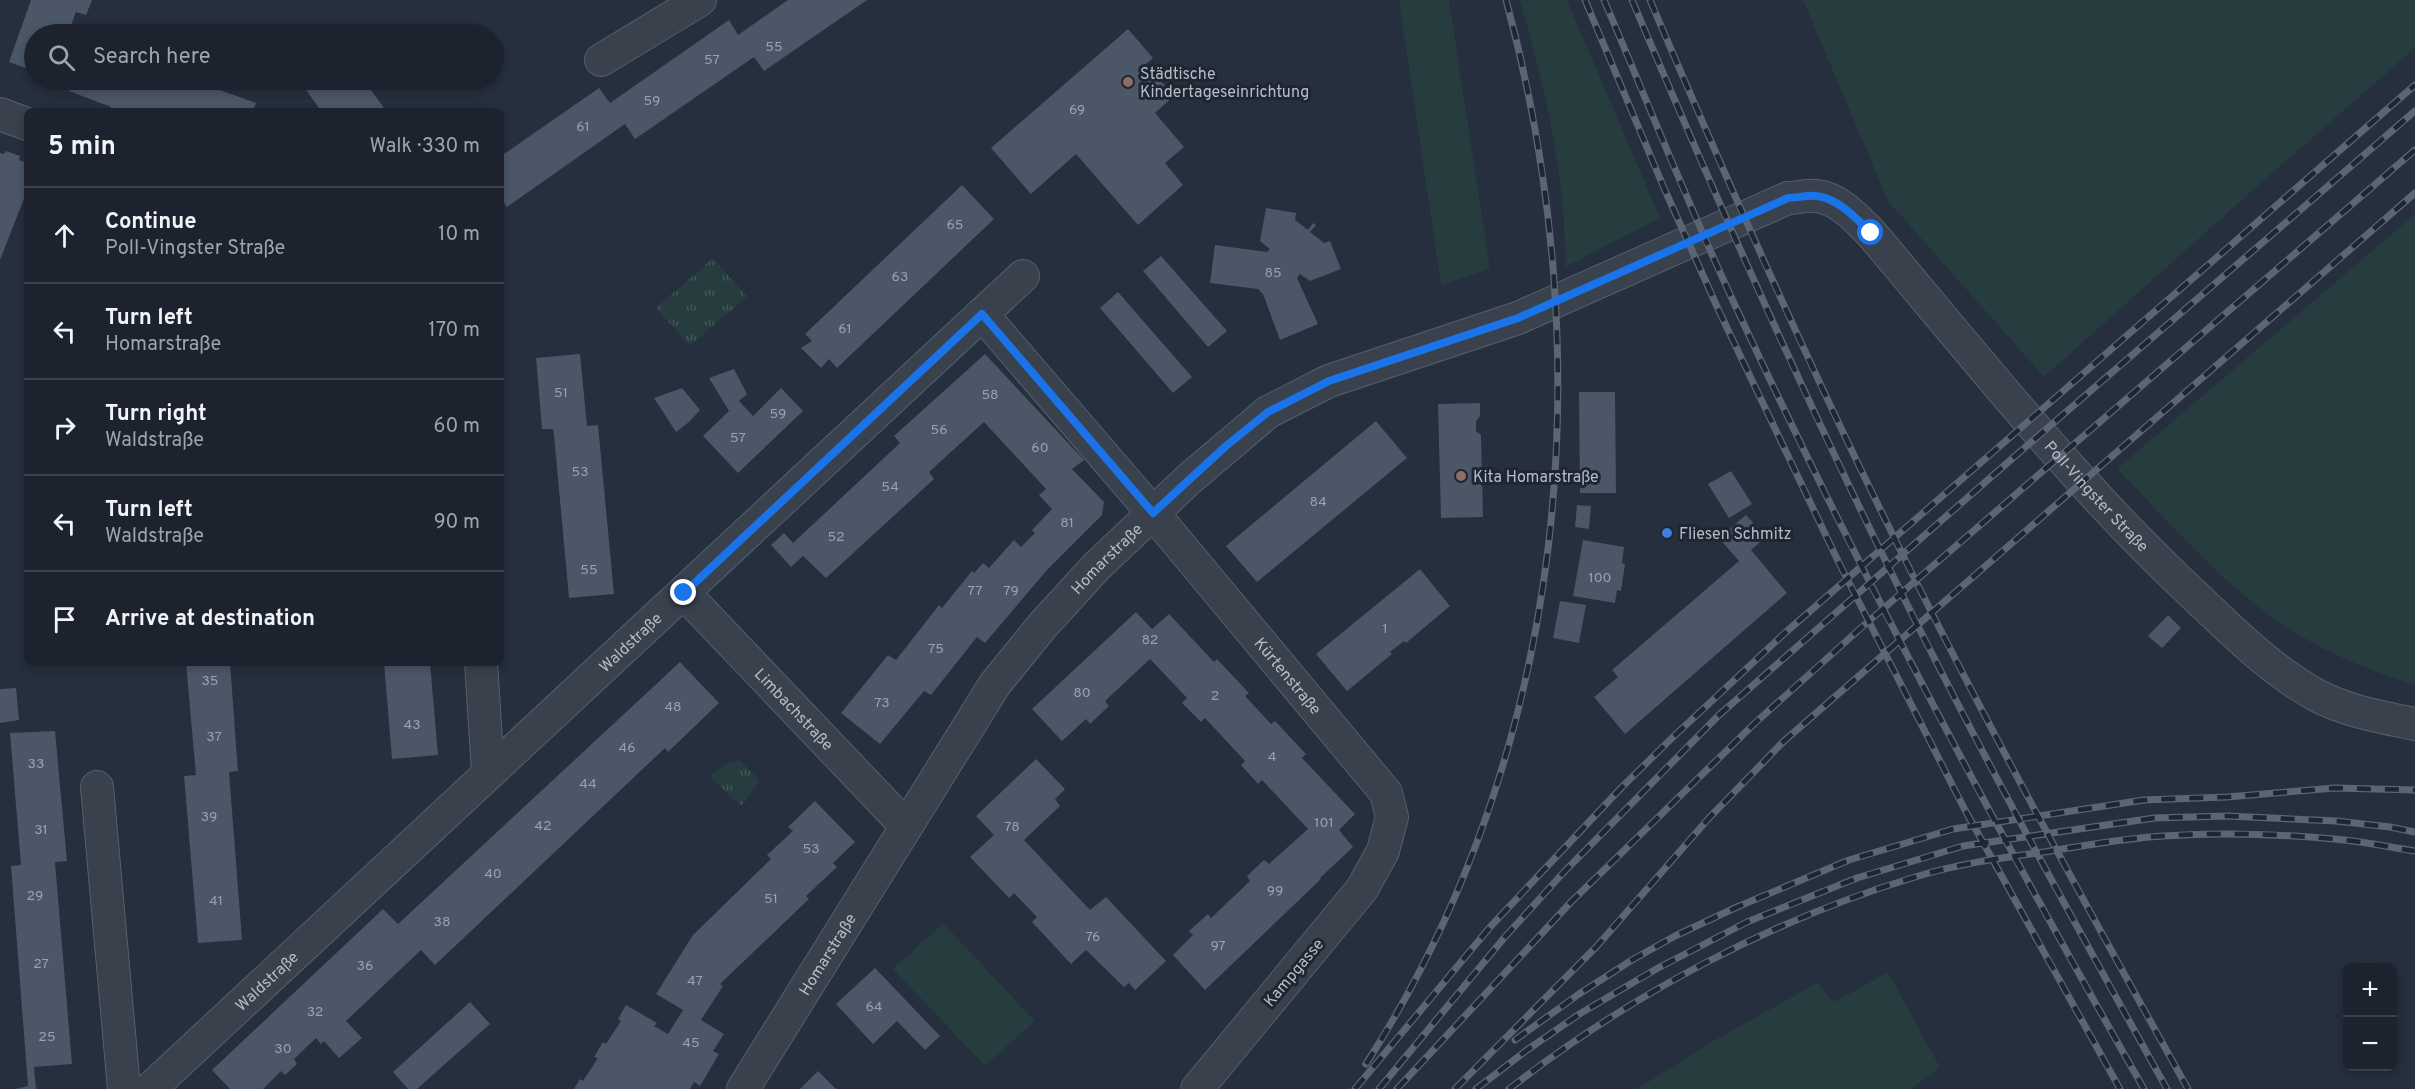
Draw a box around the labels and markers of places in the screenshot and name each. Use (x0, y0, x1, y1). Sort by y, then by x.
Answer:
place label: Städtische Kindertageseinrichtung (1140, 65, 1309, 103)
marker: Städtische Kindertageseinrichtung (1121, 75, 1135, 89)
place label: Kita Homarstraße (1473, 468, 1599, 488)
marker: Kita Homarstraße (1454, 469, 1468, 483)
place label: Fliesen Schmitz (1679, 525, 1792, 545)
marker: Fliesen Schmitz (1660, 526, 1674, 540)

